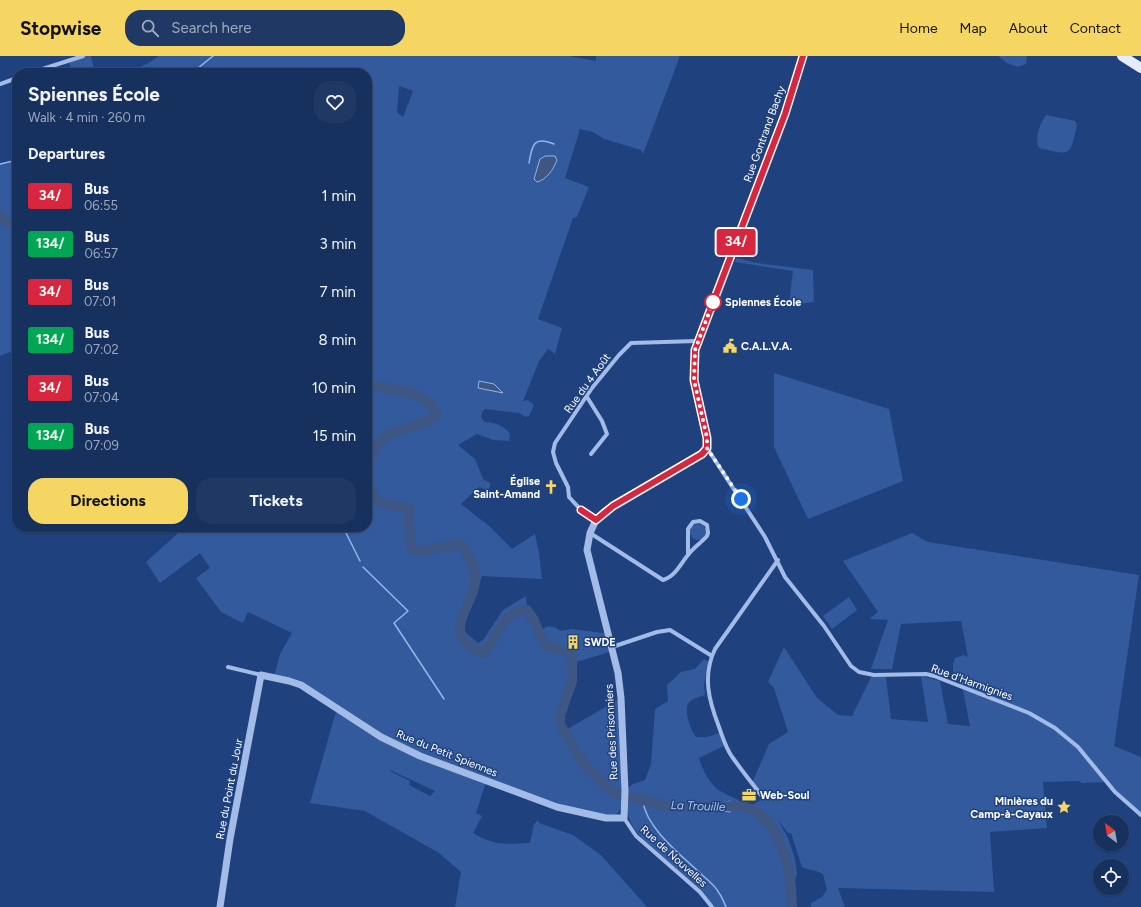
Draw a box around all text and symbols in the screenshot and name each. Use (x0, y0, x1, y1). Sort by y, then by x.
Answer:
search box (125, 10, 405, 46)
text: Stopwise (20, 17, 101, 40)
icon: search (139, 17, 161, 39)
text: Search here (171, 19, 251, 37)
text: Home (899, 20, 938, 37)
text: Map (960, 20, 987, 37)
text: About (1009, 20, 1048, 37)
text: Contact (1070, 20, 1121, 37)
button: heart (314, 81, 356, 123)
text: Spiennes École (28, 83, 160, 106)
street label: Rue Gontrand Bachy (741, 84, 788, 184)
text: Walk · 4 min · 260 m (28, 110, 145, 125)
text: Departures (28, 145, 105, 163)
text: Bus (84, 180, 109, 198)
text: 34/ (39, 187, 61, 204)
text: 1 min (321, 187, 356, 205)
text: 06:55 (84, 198, 118, 213)
text: Bus (85, 228, 109, 246)
line badge: 34/ (713, 229, 759, 255)
text: 34/ (725, 233, 747, 250)
text: 134/ (36, 235, 65, 252)
text: 3 min (320, 235, 356, 253)
text: 06:57 (85, 246, 118, 261)
text: Bus (84, 276, 109, 294)
text: 34/ (39, 283, 61, 300)
text: 7 min (320, 283, 356, 301)
marker: Spiennes École (704, 293, 722, 311)
text: 07:01 (84, 294, 116, 309)
place label: Spiennes École (725, 295, 801, 309)
text: Bus (85, 324, 109, 342)
text: 134/ (36, 331, 65, 348)
text: 8 min (318, 331, 356, 349)
public building icon: C.A.L.V.A. (722, 338, 738, 354)
place label: C.A.L.V.A. (741, 340, 792, 353)
text: 07:02 (85, 342, 119, 357)
street label: Rue du 4 Août (561, 351, 613, 416)
text: Bus (84, 372, 109, 390)
text: 34/ (39, 379, 61, 396)
text: 10 min (312, 379, 356, 397)
text: 07:04 (84, 390, 119, 405)
text: Bus (85, 420, 109, 438)
text: 134/ (36, 427, 65, 444)
text: 15 min (313, 427, 356, 445)
text: 07:09 (85, 438, 119, 453)
place label: Église Saint-Amand (473, 474, 540, 501)
button: Directions (28, 478, 188, 524)
button: Tickets (196, 478, 356, 524)
church icon: Église Saint-Amand (543, 479, 559, 495)
your location (731, 489, 751, 509)
building icon: SWDE (565, 634, 581, 650)
place label: SWDE (584, 636, 616, 649)
street label: Rue d'Harmignies (929, 662, 1015, 703)
street label: Rue des Prisonniers (603, 684, 620, 780)
street label: Rue du Petit Spiennes (394, 727, 499, 780)
street label: Rue du Point du Jour (213, 737, 246, 841)
office icon: Web-Soul (741, 787, 757, 803)
place label: Web-Soul (760, 789, 810, 802)
place label: Minières du Camp-à-Cayaux (970, 795, 1053, 821)
water label: La Trouille (670, 798, 726, 814)
place icon: Minières du Camp-à-Cayaux (1056, 799, 1072, 815)
north arrow (1093, 815, 1129, 851)
map controls (1093, 815, 1129, 895)
street label: Rue de Nouvelles (638, 823, 710, 890)
button: locate (1093, 859, 1129, 895)

